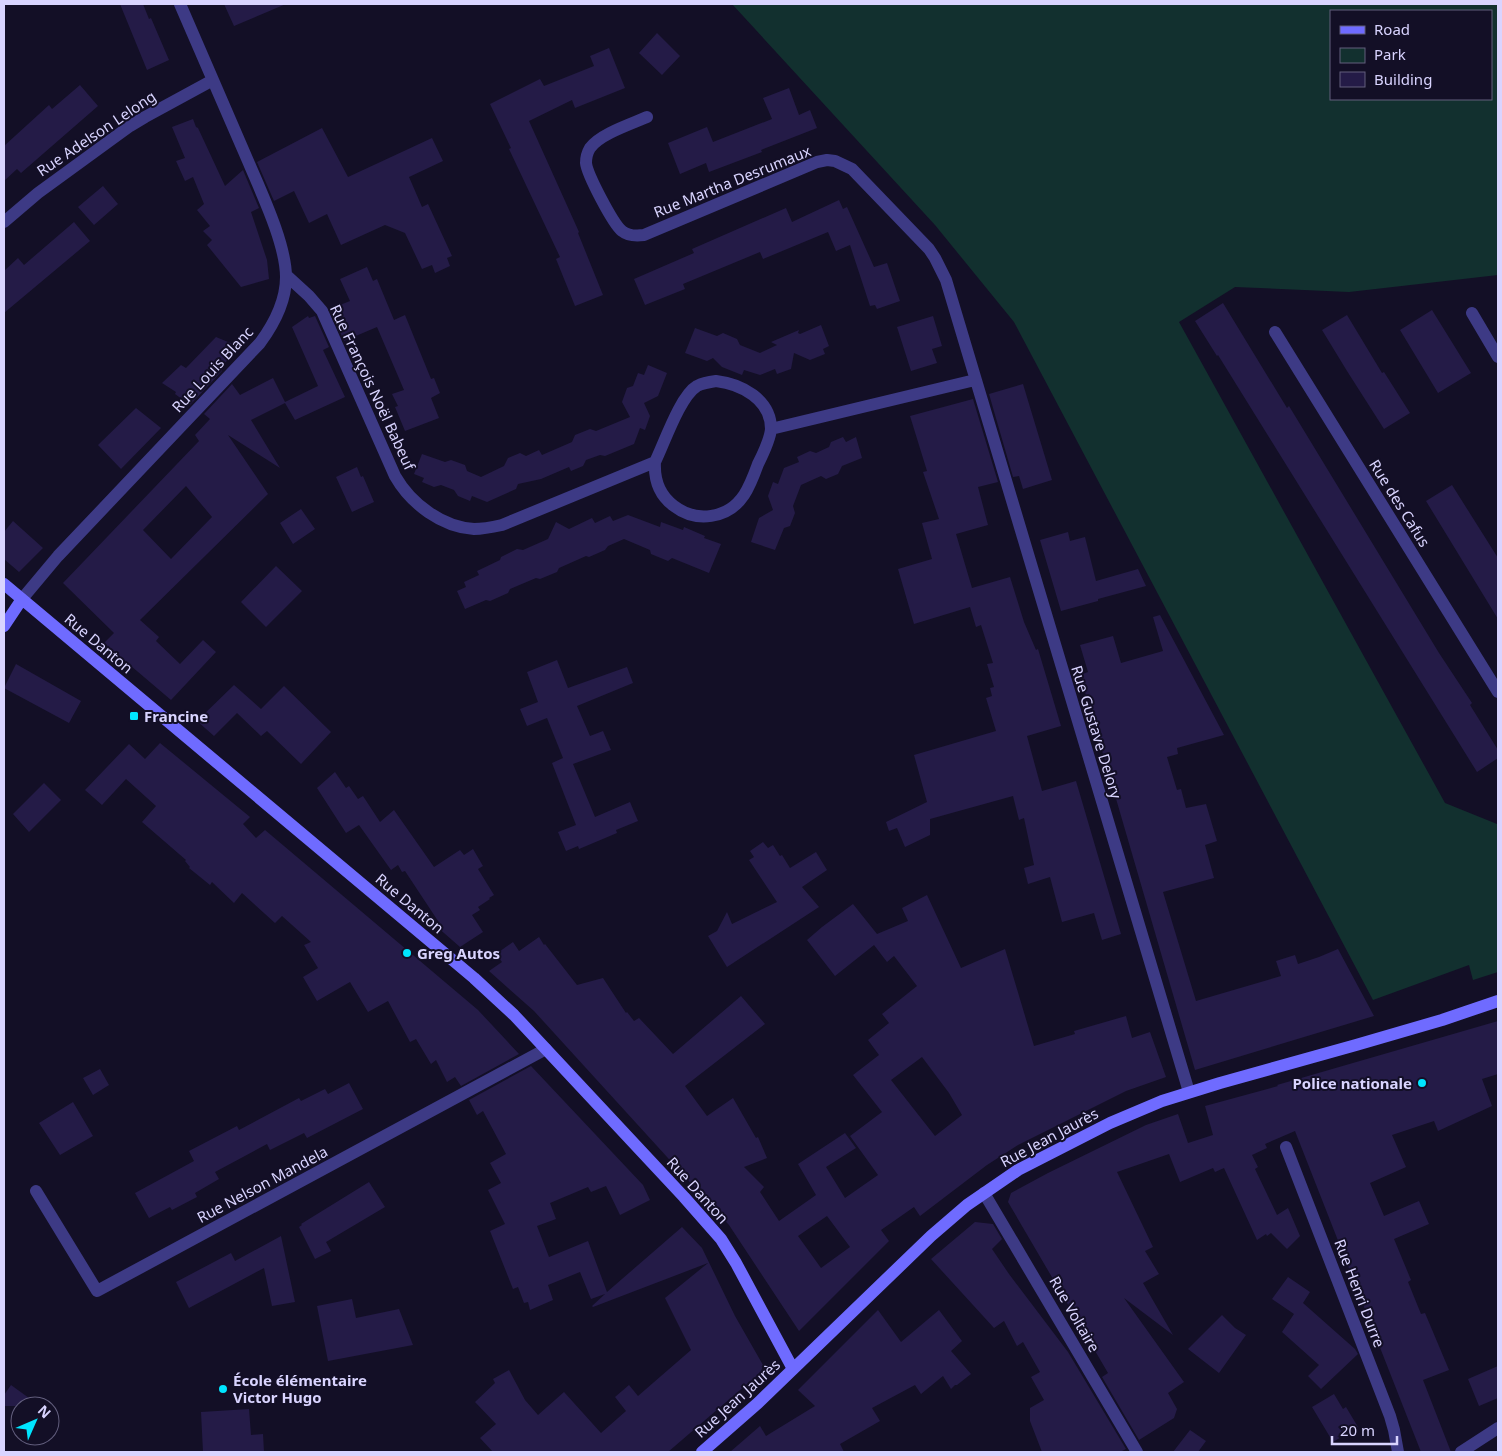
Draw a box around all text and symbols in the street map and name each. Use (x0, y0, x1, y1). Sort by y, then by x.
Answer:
legend (1330, 10, 1492, 100)
text: Road (1374, 19, 1410, 39)
text: Park (1374, 44, 1406, 64)
text: Building (1374, 69, 1432, 89)
street label: Rue Adelson Lelong (33, 86, 159, 180)
street label: Rue Martha Desrumaux (650, 140, 814, 222)
street label: Rue François Noël Babeuf (326, 301, 421, 474)
street label: Rue Louis Blanc (167, 322, 257, 416)
street label: Rue des Cafus (1365, 456, 1435, 550)
street label: Rue Danton (61, 609, 137, 677)
street label: Rue Gustave Delory (1067, 663, 1127, 801)
place label: Francine (144, 706, 208, 726)
marker: Francine (128, 710, 140, 722)
street label: Rue Danton (372, 869, 448, 937)
place label: Greg Autos (417, 943, 500, 963)
marker: Greg Autos (401, 947, 413, 959)
place label: Police nationale (1292, 1073, 1412, 1093)
marker: Police nationale (1416, 1077, 1428, 1089)
street label: Rue Jean Jaurès (996, 1103, 1102, 1171)
street label: Rue Nelson Mandela (193, 1141, 331, 1227)
street label: Rue Danton (663, 1152, 733, 1228)
street label: Rue Henri Durre (1330, 1236, 1390, 1350)
street label: Rue Voltaire (1045, 1272, 1105, 1356)
street label: Rue Jean Jaurès (690, 1354, 784, 1442)
place label: École élémentaire Victor Hugo (233, 1370, 367, 1407)
marker: École élémentaire Victor Hugo (217, 1383, 229, 1395)
north arrow (10, 1396, 60, 1446)
text: N (34, 1401, 55, 1422)
scale bar (1332, 1414, 1397, 1446)
text: 20 m (1340, 1420, 1375, 1440)

